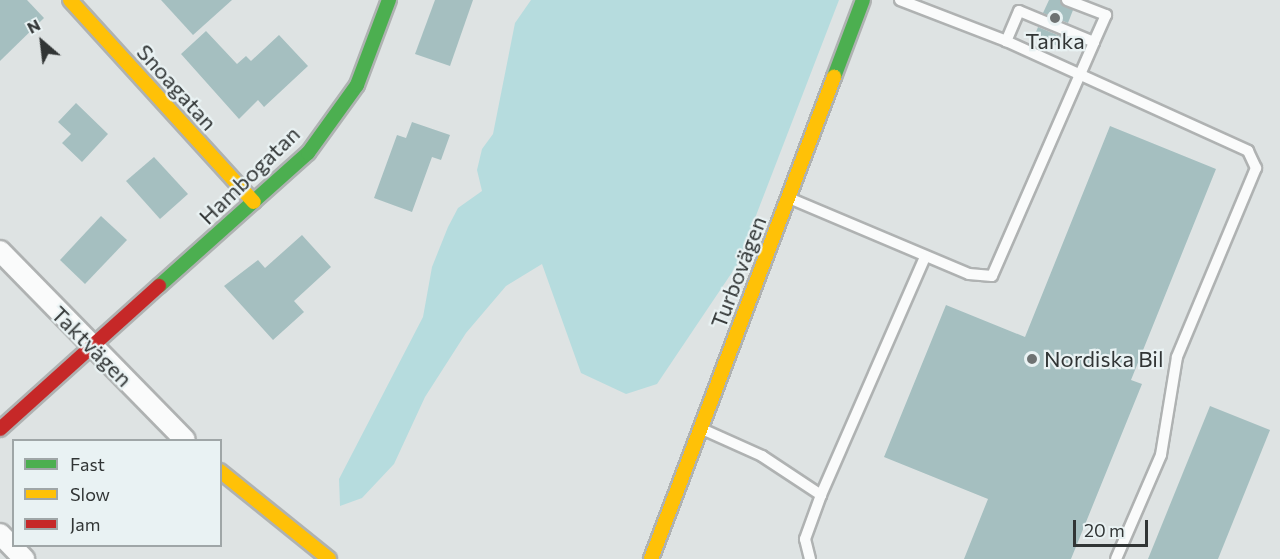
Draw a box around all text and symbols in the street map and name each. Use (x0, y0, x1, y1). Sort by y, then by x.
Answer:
marker: Tanka (1048, 11, 1062, 25)
north arrow (12, 12, 72, 72)
text: N (24, 14, 43, 37)
place label: Tanka (1025, 28, 1085, 54)
street label: Snoagatan (132, 39, 222, 135)
street label: Hambogatan (193, 120, 305, 230)
street label: Turbovägen (705, 212, 771, 332)
street label: Taktvägen (46, 300, 138, 392)
place label: Nordiska Bil (1044, 346, 1164, 372)
marker: Nordiska Bil (1025, 352, 1039, 366)
legend (12, 439, 222, 547)
text: Fast (70, 453, 105, 475)
text: Slow (70, 483, 110, 505)
scale bar (1076, 508, 1151, 546)
text: Jam (70, 513, 100, 535)
text: 20 m (1084, 519, 1125, 541)

